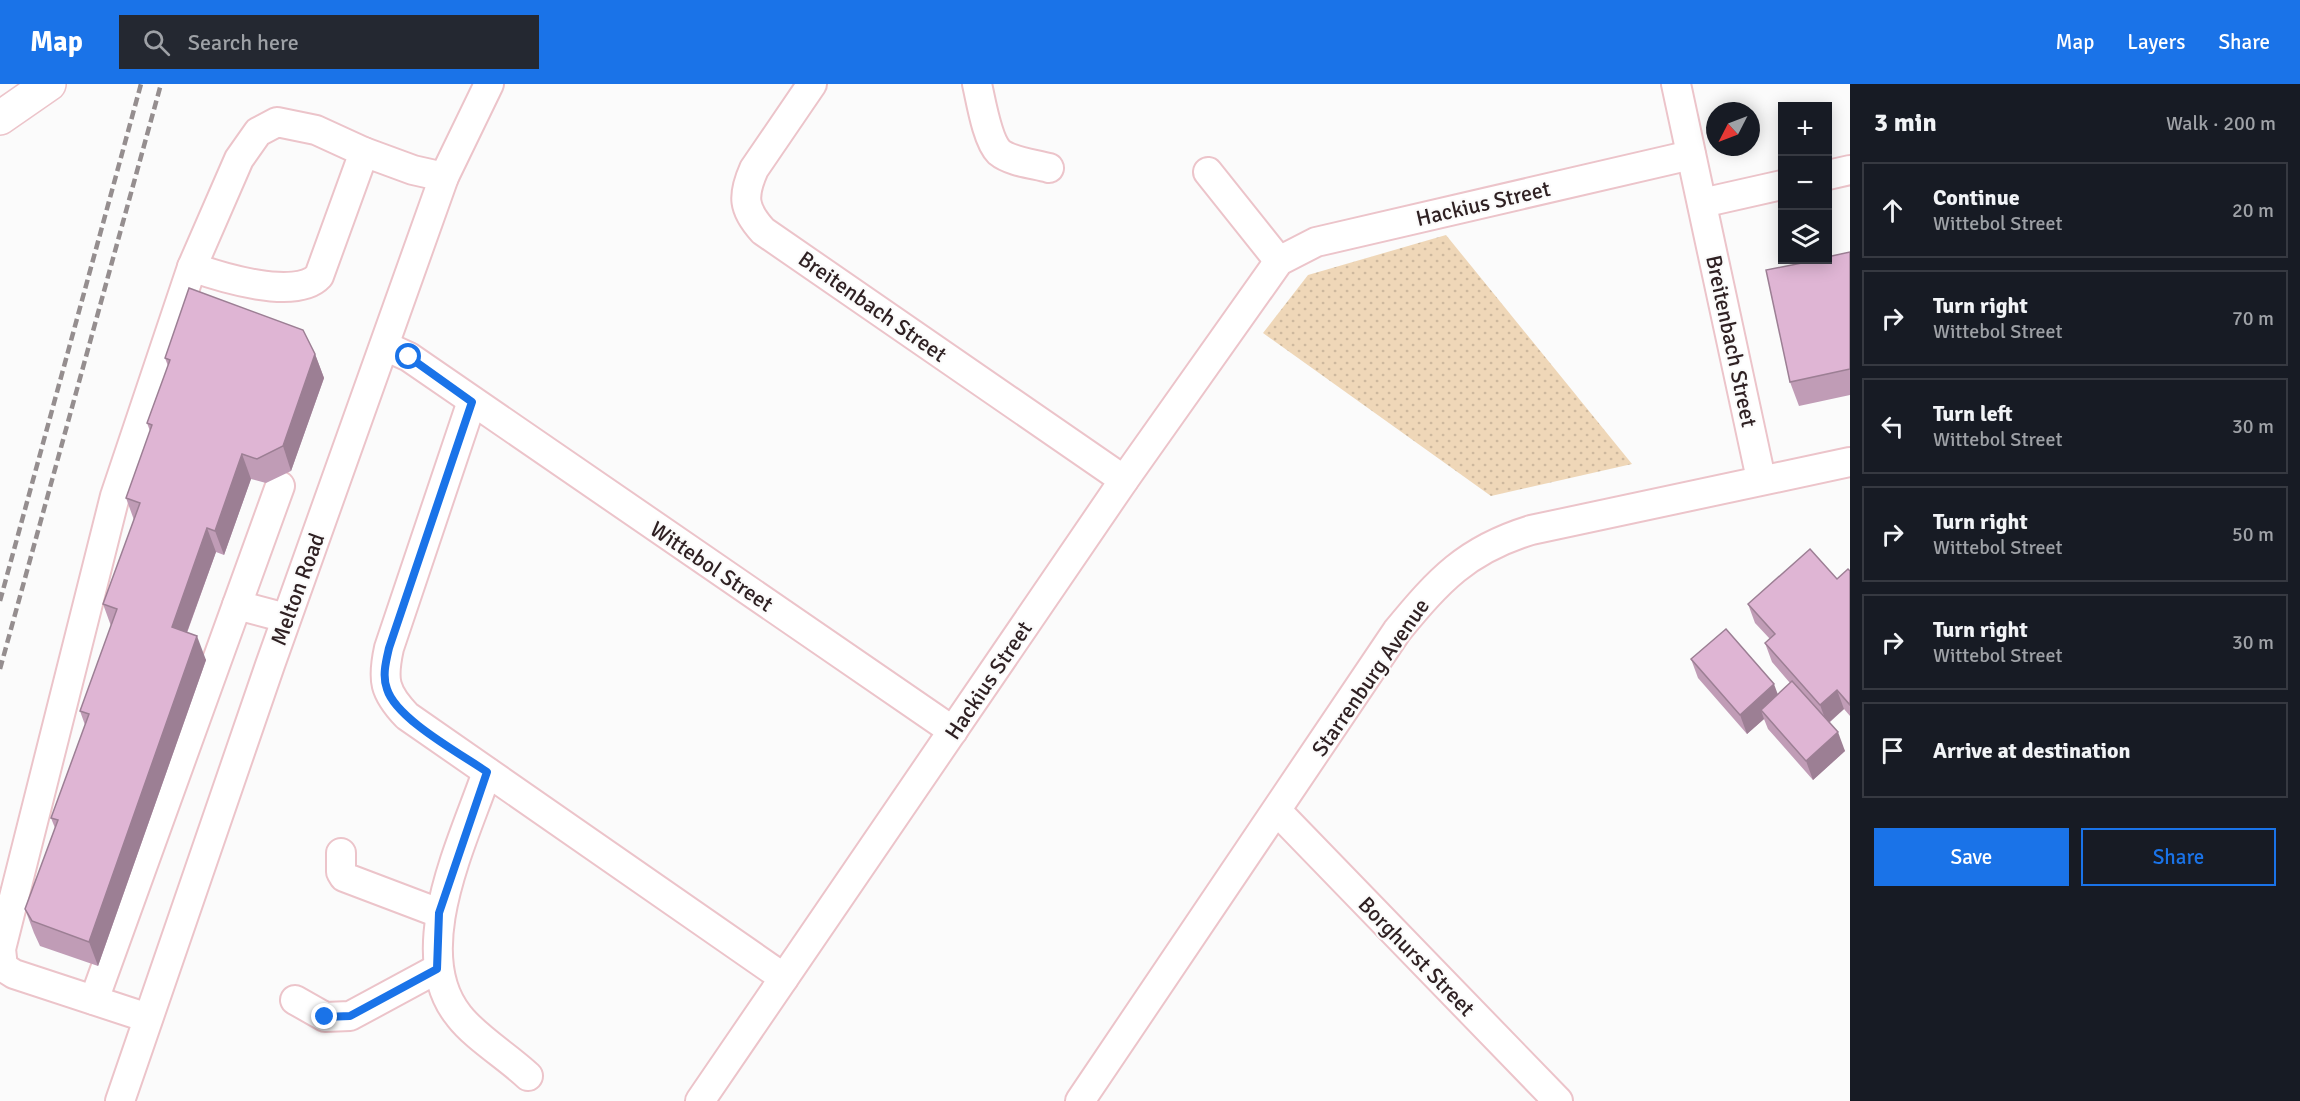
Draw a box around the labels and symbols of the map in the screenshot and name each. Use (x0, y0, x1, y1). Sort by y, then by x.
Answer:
north arrow (1706, 102, 1760, 156)
street label: Hackius Street (1413, 175, 1553, 232)
street label: Breitenbach Street (793, 245, 952, 368)
street label: Breitenbach Street (1700, 253, 1763, 430)
route start (395, 343, 421, 369)
street label: Wittebol Street (645, 515, 779, 618)
street label: Melton Road (265, 529, 330, 649)
street label: Starrenburg Avenue (1306, 593, 1435, 761)
street label: Hackius Street (939, 616, 1038, 745)
street label: Borghurst Street (1353, 891, 1481, 1022)
route end (311, 1003, 337, 1029)

